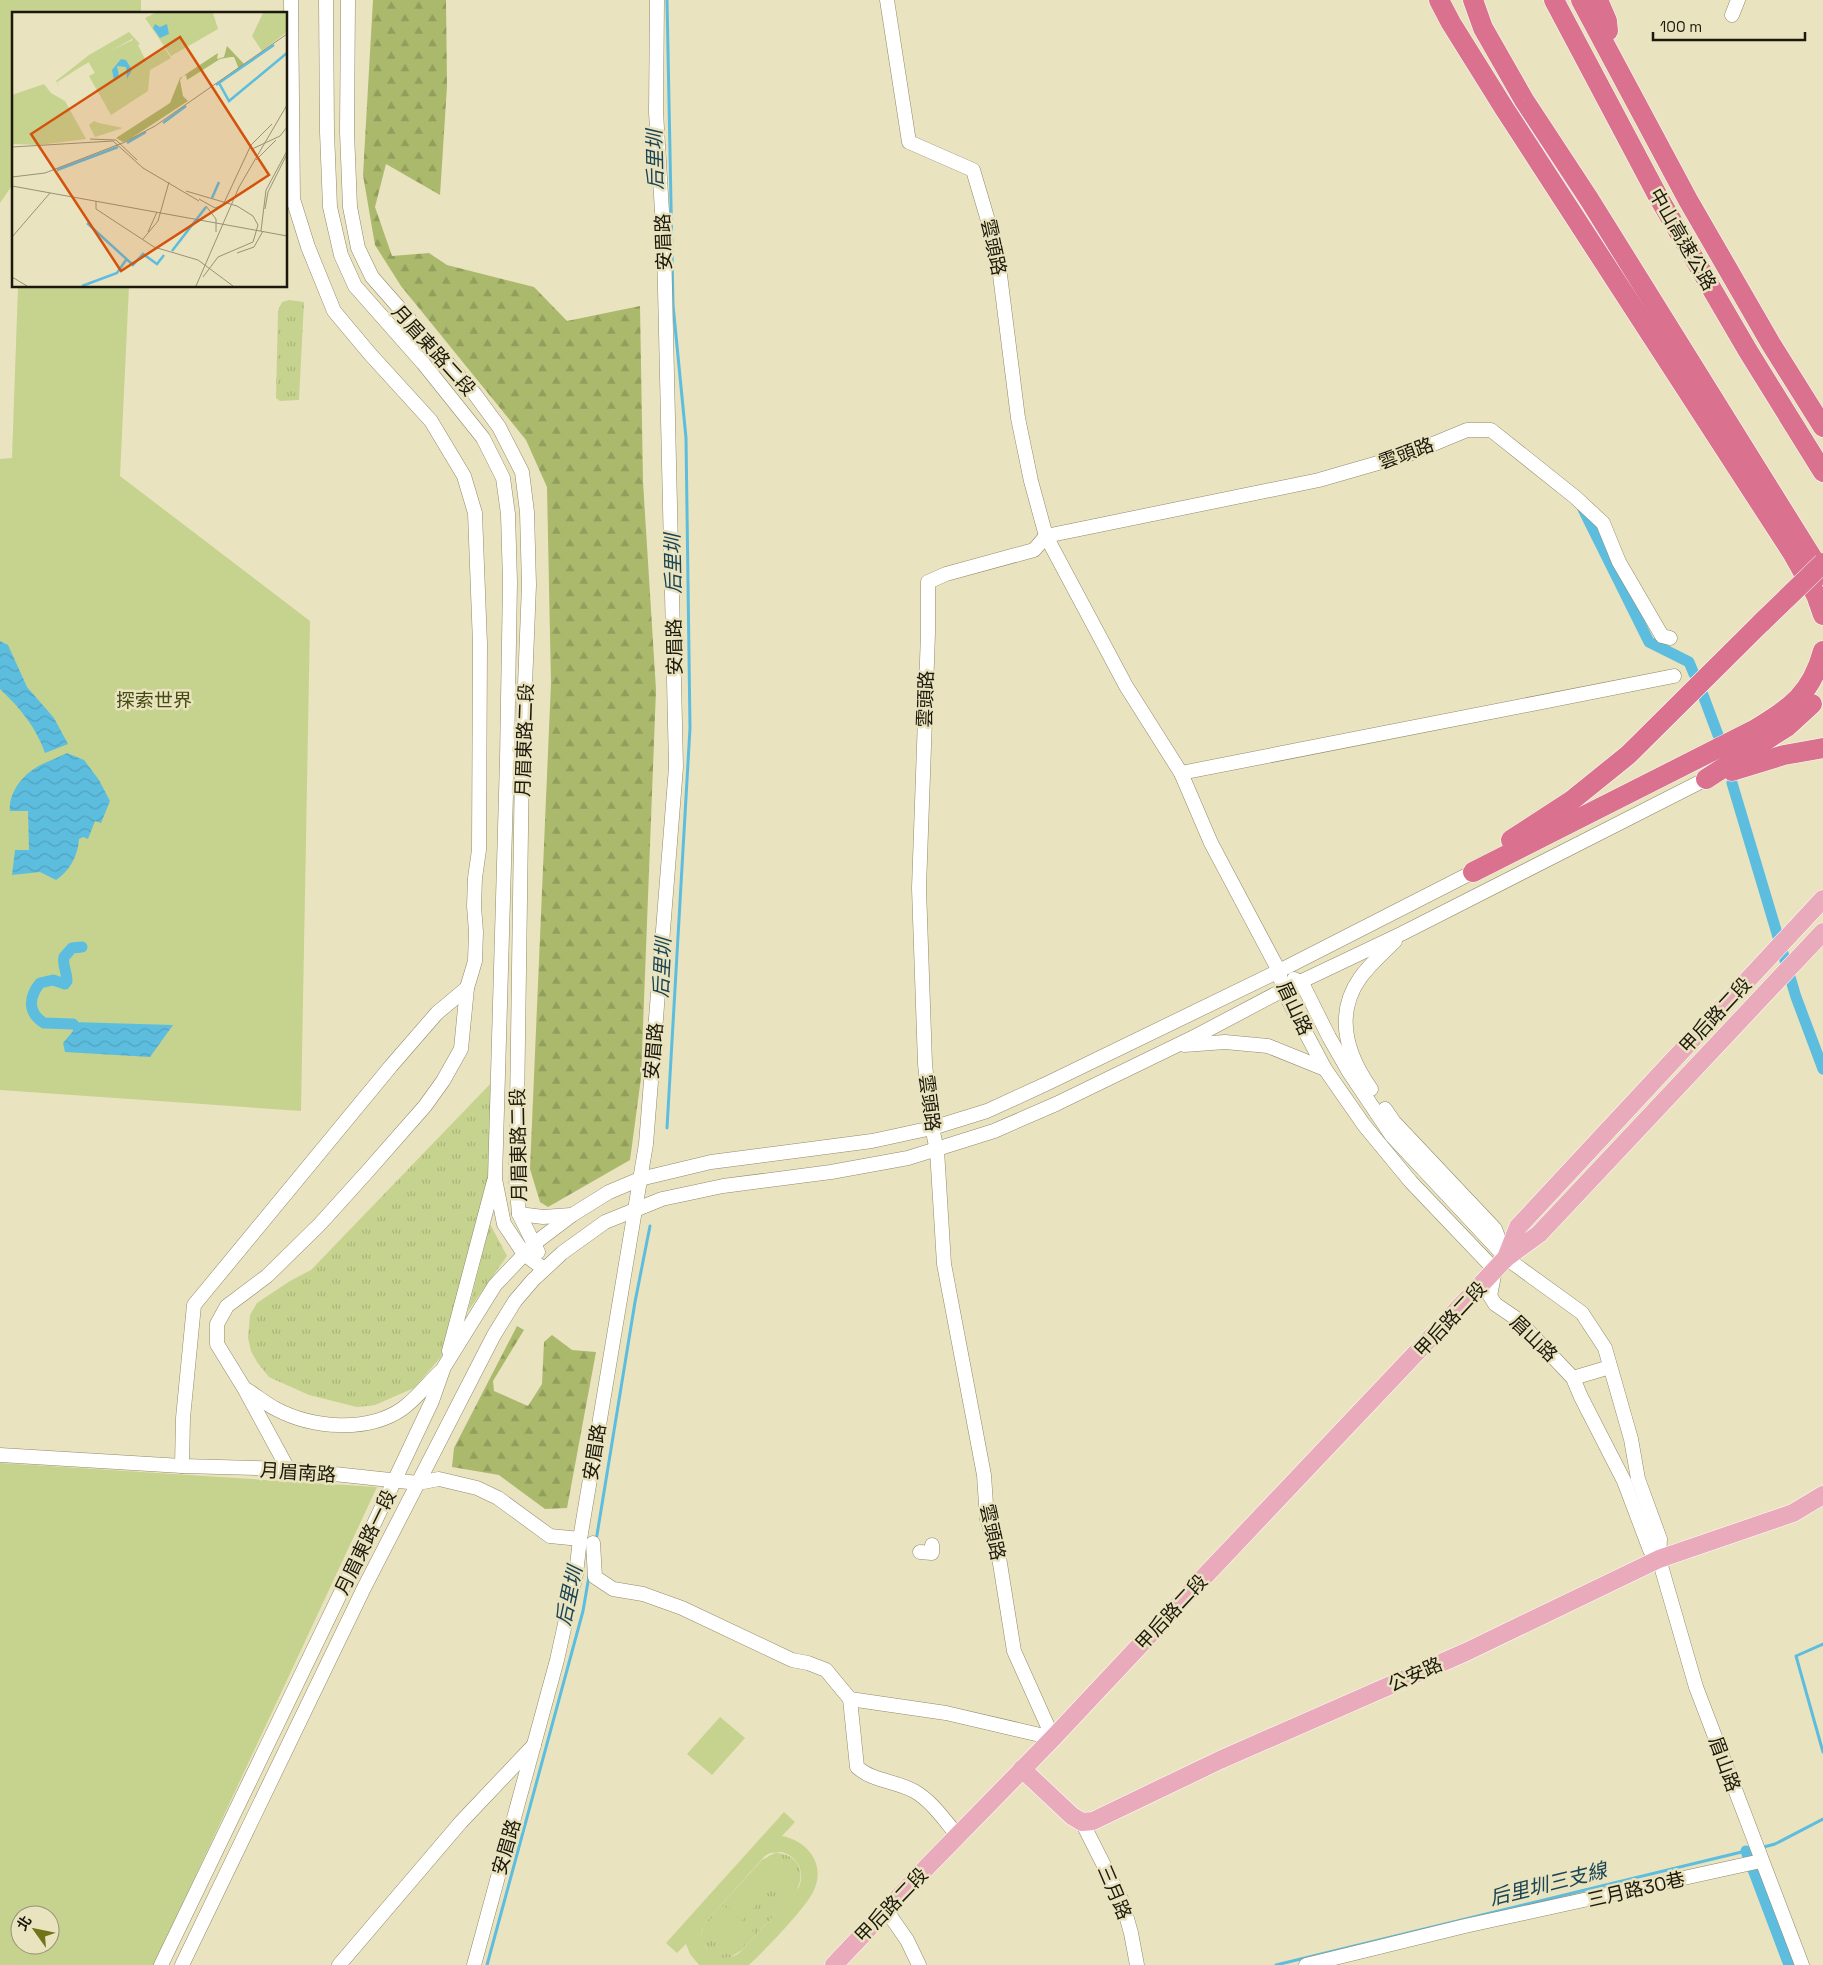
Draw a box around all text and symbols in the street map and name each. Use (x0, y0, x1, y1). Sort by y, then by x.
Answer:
scale bar (1653, 10, 1806, 42)
inset map (12, 12, 288, 288)
text: 100 m (1660, 17, 1702, 36)
water label: 后里圳 (641, 127, 669, 190)
street label: 中山高速公路 (1643, 184, 1722, 295)
street label: 安眉路 (650, 213, 677, 271)
street label: 雲頭路 (975, 217, 1012, 278)
street label: 月眉東路二段 (386, 300, 481, 401)
street label: 雲頭路 (1375, 432, 1437, 475)
water label: 后里圳 (659, 531, 687, 594)
street label: 安眉路 (662, 618, 687, 676)
street label: 雲頭路 (912, 670, 939, 728)
street label: 月眉東路二段 (510, 683, 539, 797)
park label: 探索世界 (116, 688, 192, 713)
water label: 后里圳 (647, 934, 677, 999)
street label: 甲后路二段 (1674, 972, 1757, 1059)
street label: 眉山路 (1271, 977, 1318, 1039)
street label: 安眉路 (639, 1022, 668, 1081)
street label: 雲頭路 (914, 1073, 945, 1133)
street label: 月眉東路二段 (505, 1088, 532, 1202)
street label: 甲后路二段 (1409, 1276, 1492, 1363)
street label: 眉山路 (1504, 1310, 1563, 1367)
street label: 安眉路 (578, 1422, 611, 1482)
street label: 月眉南路 (259, 1457, 337, 1488)
street label: 月眉東路一段 (329, 1486, 402, 1599)
street label: 雲頭路 (974, 1502, 1011, 1563)
water label: 后里圳 (550, 1561, 589, 1628)
street label: 甲后路二段 (1130, 1569, 1213, 1656)
street label: 公安路 (1384, 1651, 1446, 1697)
street label: 眉山路 (1703, 1733, 1746, 1795)
street label: 安眉路 (487, 1816, 526, 1878)
water label: 后里圳三支線 (1487, 1856, 1611, 1911)
street label: 三月路 (1092, 1861, 1137, 1923)
street label: 甲后路二段 (849, 1862, 933, 1948)
street label: 三月路30巷 (1585, 1866, 1687, 1913)
north arrow (10, 1905, 60, 1955)
text: 北 (13, 1912, 35, 1934)

